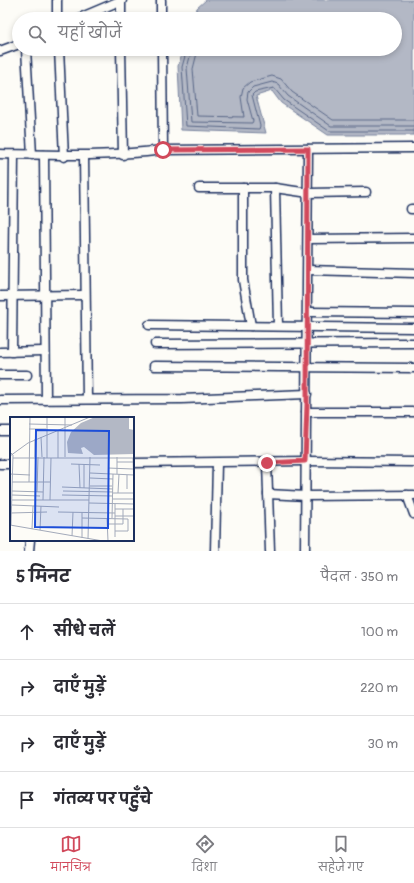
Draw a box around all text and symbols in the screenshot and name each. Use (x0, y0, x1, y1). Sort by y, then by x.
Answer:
search box (12, 12, 402, 56)
icon: search (26, 23, 48, 45)
text: यहाँ खोजें (58, 24, 122, 43)
route start (154, 141, 172, 159)
inset map (10, 417, 134, 541)
route end (258, 454, 276, 472)
text: 5 मिनट (16, 566, 70, 587)
text: पैदल · 350 m (321, 569, 398, 585)
icon: ahead (16, 621, 38, 643)
text: सीधे चलें (54, 622, 115, 641)
text: 100 m (361, 624, 398, 640)
icon: right (16, 677, 38, 699)
text: दाएँ मुड़ें (54, 678, 106, 697)
text: 220 m (360, 680, 398, 696)
icon: right (16, 733, 38, 755)
text: दाएँ मुड़ें (54, 734, 106, 753)
text: 30 m (368, 736, 398, 752)
icon: arrive (16, 789, 38, 811)
text: गंतव्य पर पहुँचे (54, 790, 152, 809)
tab: मानचित्र (51, 833, 91, 879)
tab: दिशा (192, 833, 217, 879)
tab: सहेजे गए (318, 833, 363, 879)

